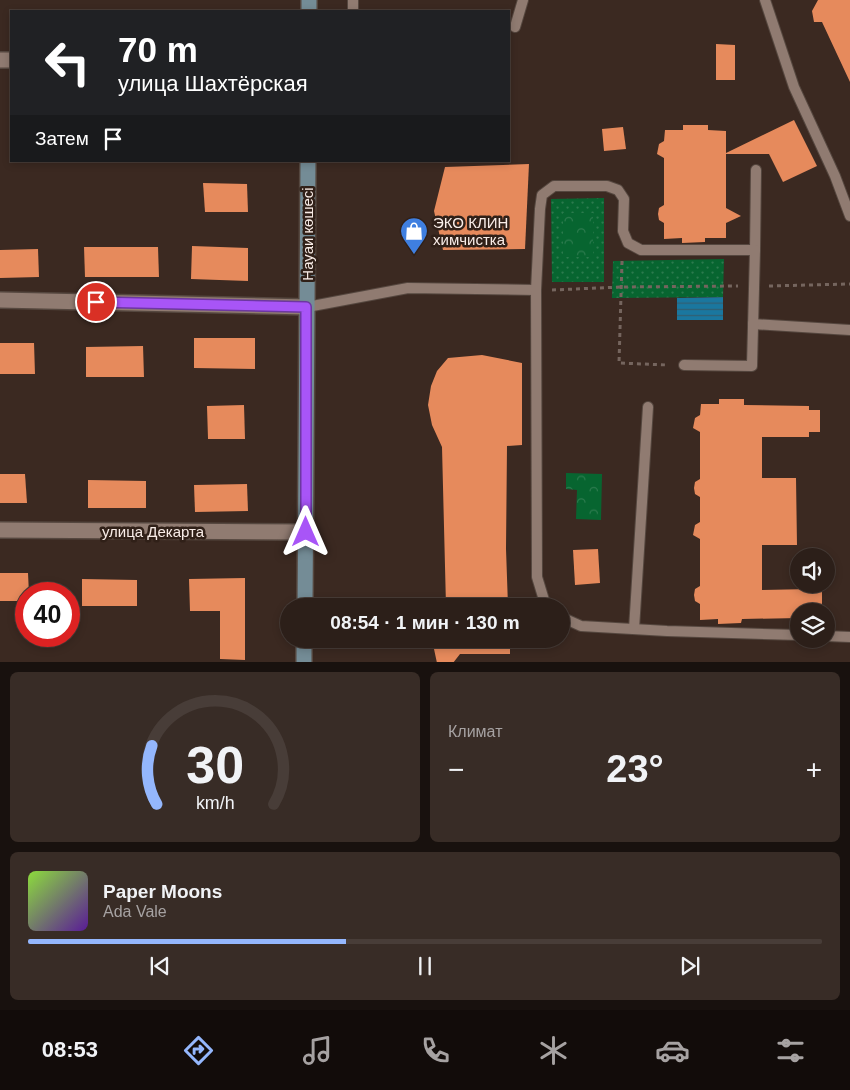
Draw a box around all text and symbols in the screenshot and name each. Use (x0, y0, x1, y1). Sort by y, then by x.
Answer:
icon: left (35, 30, 100, 95)
text: 70 m (118, 30, 198, 69)
text: улица Шахтёрская (118, 71, 308, 96)
icon: arrive (99, 125, 127, 153)
text: Затем (35, 128, 89, 149)
street label: Науаи көшесі (299, 187, 316, 281)
place label: ЭКО КЛИН химчистка (433, 214, 508, 248)
shop icon: ЭКО КЛИН химчистка (399, 216, 429, 255)
pin (75, 281, 117, 323)
icon: arrive (82, 288, 110, 316)
position arrow (279, 505, 331, 557)
street label: улица Декарта (102, 523, 205, 540)
map controls (790, 548, 835, 648)
button: sound (790, 548, 835, 593)
speed limit sign: 40 (15, 582, 80, 647)
button: layers (790, 603, 835, 648)
text: 08:54 · 1 мин · 130 m (330, 612, 520, 633)
text: Климат (448, 723, 502, 740)
text: 30 (186, 736, 244, 794)
text: 23° (606, 748, 664, 790)
text: − (448, 754, 464, 785)
text: + (806, 754, 822, 785)
text: km/h (196, 793, 234, 813)
text: Paper Moons (103, 881, 222, 902)
text: Ada Vale (103, 903, 167, 920)
icon: previous (146, 952, 174, 980)
icon: pause (411, 952, 439, 980)
icon: next (676, 952, 704, 980)
icon: directions (181, 1033, 216, 1068)
icon: music (300, 1033, 335, 1068)
icon: phone (418, 1033, 453, 1068)
icon: climate (536, 1033, 571, 1068)
icon: car (655, 1033, 690, 1068)
icon: filters (773, 1033, 808, 1068)
text: 08:53 (42, 1037, 98, 1062)

